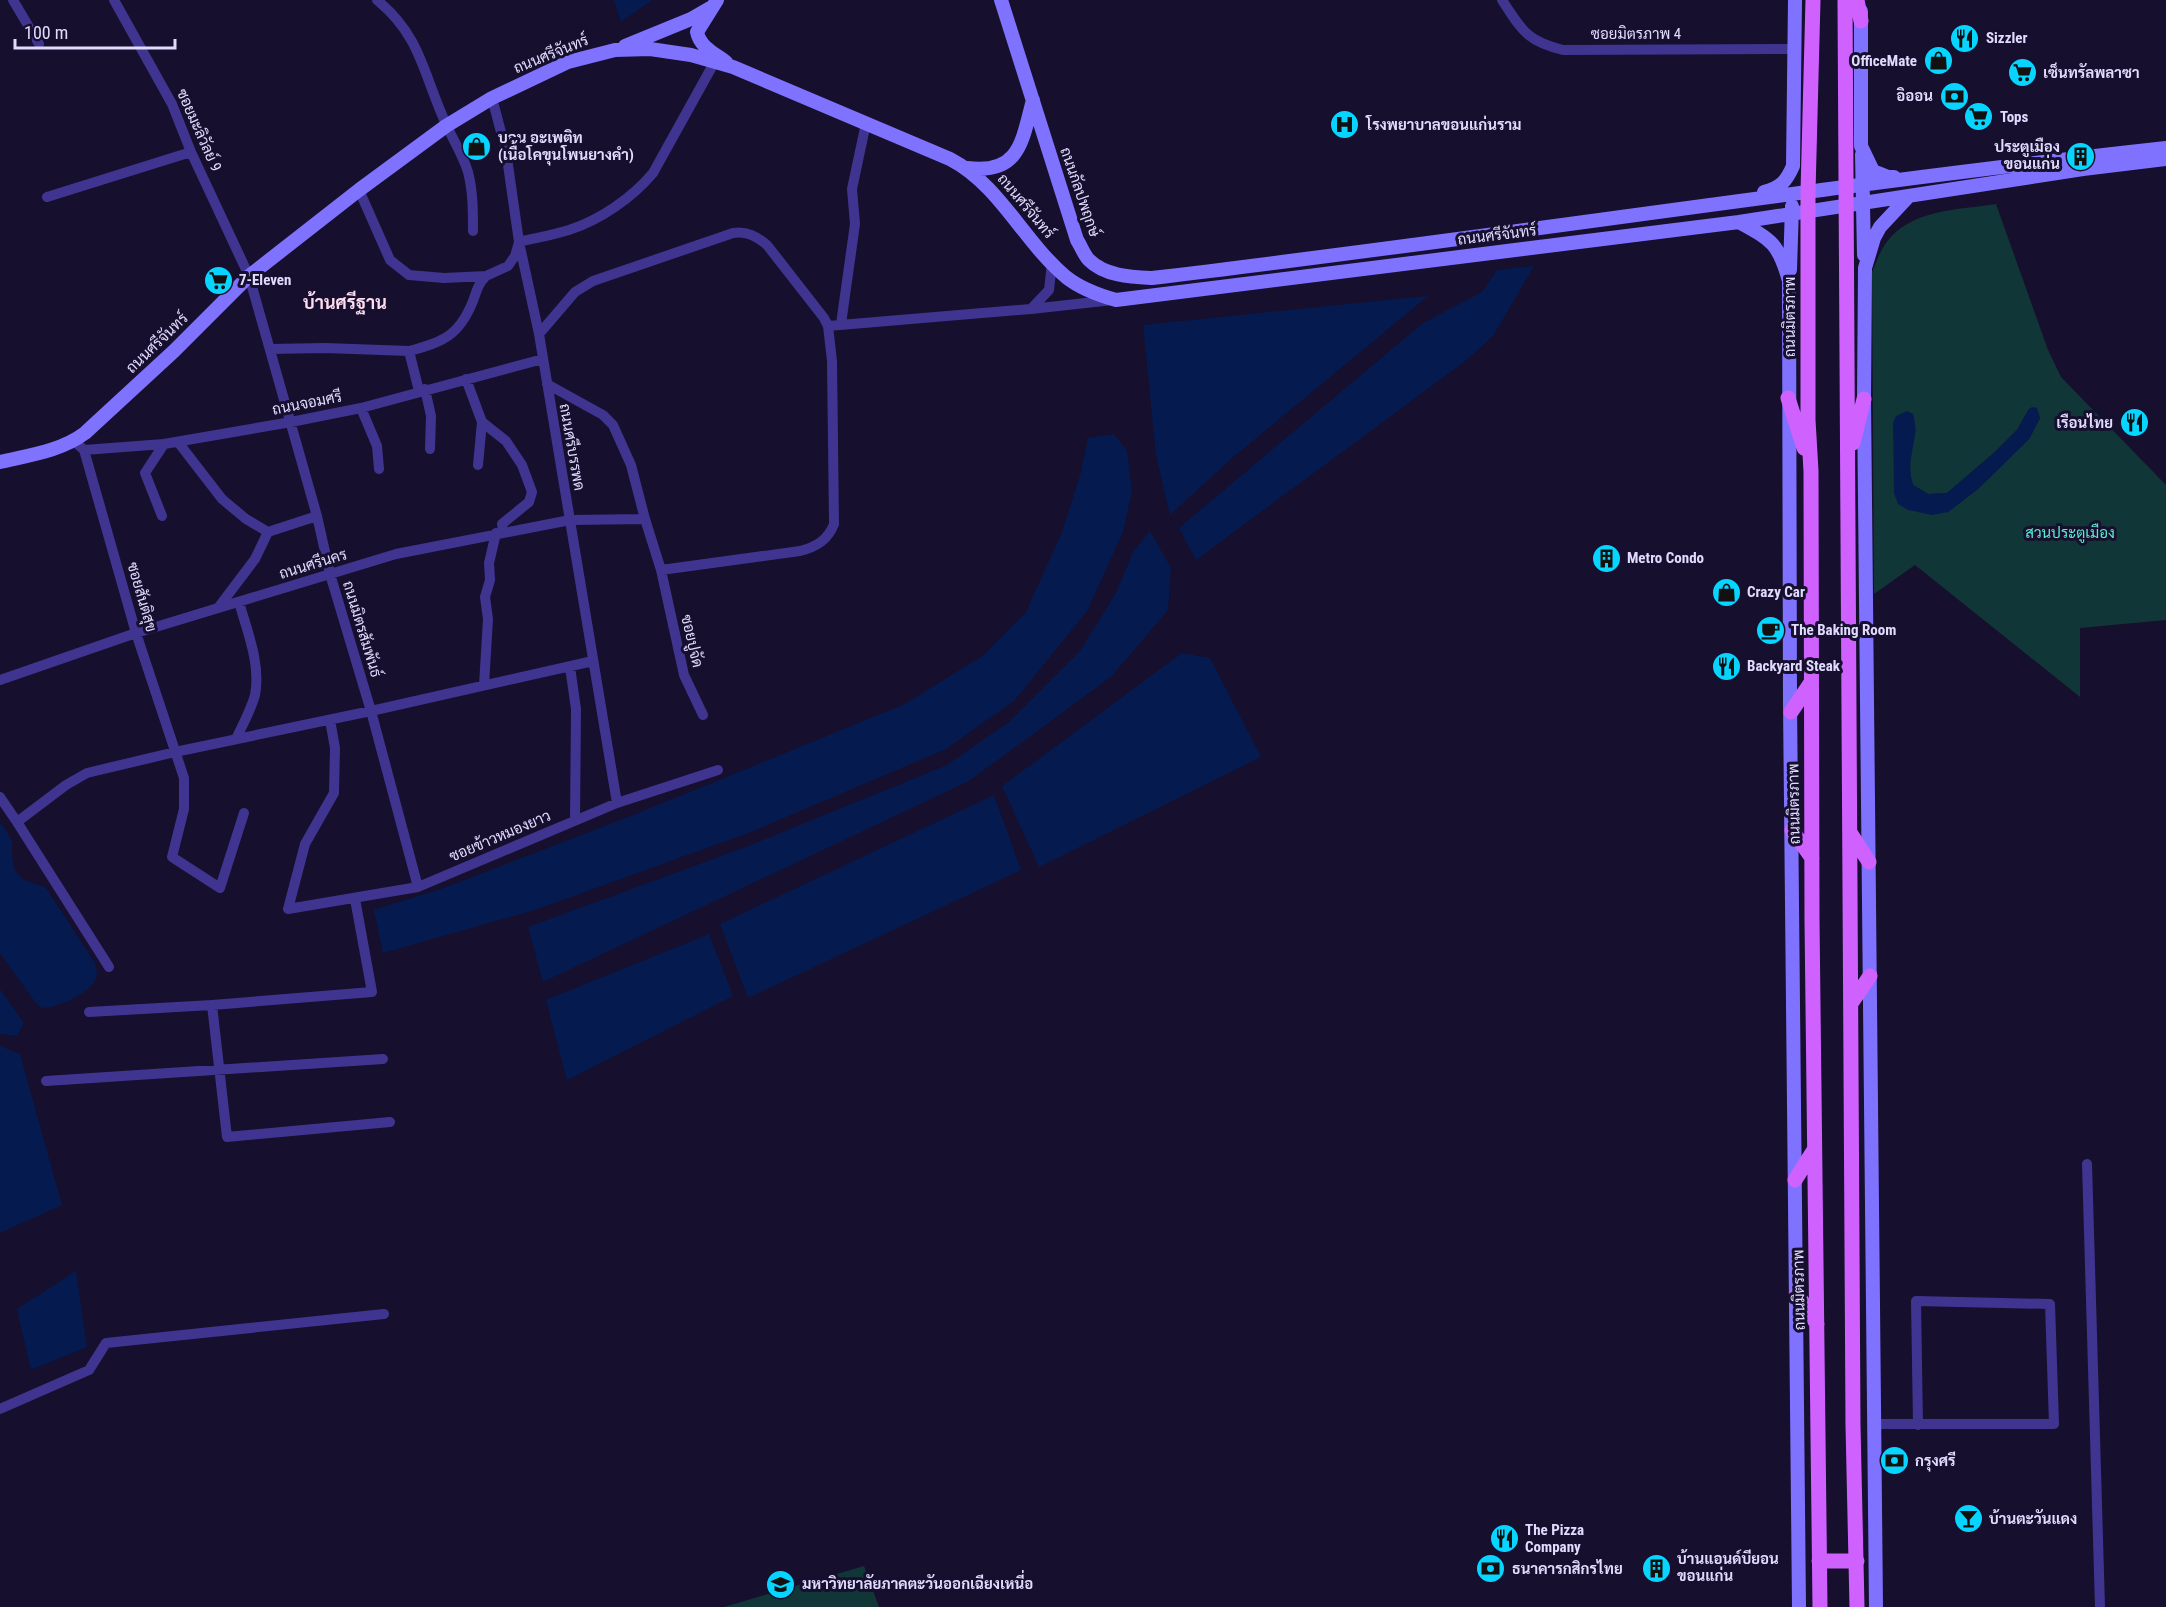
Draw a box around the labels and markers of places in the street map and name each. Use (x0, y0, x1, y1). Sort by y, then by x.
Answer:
restaurant icon: Sizzler (1949, 22, 1981, 54)
place label: Sizzler (1986, 29, 2027, 47)
shop icon: OfficeMate (1922, 45, 1954, 77)
place label: OfficeMate (1851, 52, 1917, 70)
supermarket icon: เซ็นทรัลพลาซา (2006, 57, 2038, 89)
place label: เซ็นทรัลพลาซา (2043, 62, 2140, 82)
bank icon: อิออน (1938, 80, 1970, 112)
place label: อิออน (1896, 87, 1933, 105)
supermarket icon: Tops (1963, 101, 1995, 133)
place label: Tops (2000, 108, 2029, 126)
hospital icon: โรงพยาบาลขอนแก่นราม (1329, 109, 1361, 141)
place label: โรงพยาบาลขอนแก่นราม (1365, 114, 1522, 134)
place label: บอน อะเพติท (เนื้อโคขุนโพนยางคำ) (498, 129, 634, 166)
shop icon: บอน อะเพติท (เนื้อโคขุนโพนยางคำ) (461, 131, 493, 163)
place label: ประตูเมือง ขอนแก่น (1994, 137, 2060, 173)
building icon: ประตูเมือง ขอนแก่น (2065, 140, 2097, 172)
supermarket icon: 7-Eleven (202, 264, 234, 296)
place label: 7-Eleven (239, 271, 291, 289)
restaurant icon: เรือนไทย (2118, 407, 2150, 439)
place label: เรือนไทย (2056, 413, 2113, 432)
building icon: Metro Condo (1590, 542, 1622, 574)
place label: Metro Condo (1627, 549, 1704, 567)
shop icon: Crazy Car (1710, 576, 1742, 608)
place label: Crazy Car (1747, 583, 1805, 601)
cafe icon: The Baking Room (1754, 614, 1786, 646)
place label: The Baking Room (1791, 621, 1896, 639)
restaurant icon: Backyard Steak (1710, 650, 1742, 682)
place label: Backyard Steak (1747, 657, 1841, 675)
bank icon: กรุงศรี (1878, 1445, 1910, 1477)
place label: กรุงศรี (1915, 1451, 1956, 1472)
bar icon: บ้านตะวันแดง (1952, 1503, 1984, 1535)
place label: บ้านตะวันแดง (1989, 1509, 2077, 1528)
place label: The Pizza Company (1525, 1521, 1584, 1556)
restaurant icon: The Pizza Company (1488, 1523, 1520, 1555)
place label: บ้านแอนด์บียอน ขอนแก่น (1677, 1549, 1779, 1585)
building icon: บ้านแอนด์บียอน ขอนแก่น (1640, 1552, 1672, 1584)
bank icon: ธนาคารกสิกรไทย (1475, 1553, 1507, 1585)
place label: ธนาคารกสิกรไทย (1512, 1559, 1623, 1578)
school or university icon: มหาวิทยาลัยภาคตะวันออกเฉียงเหนี่อ (765, 1568, 797, 1600)
place label: มหาวิทยาลัยภาคตะวันออกเฉียงเหนี่อ (802, 1569, 1033, 1593)

